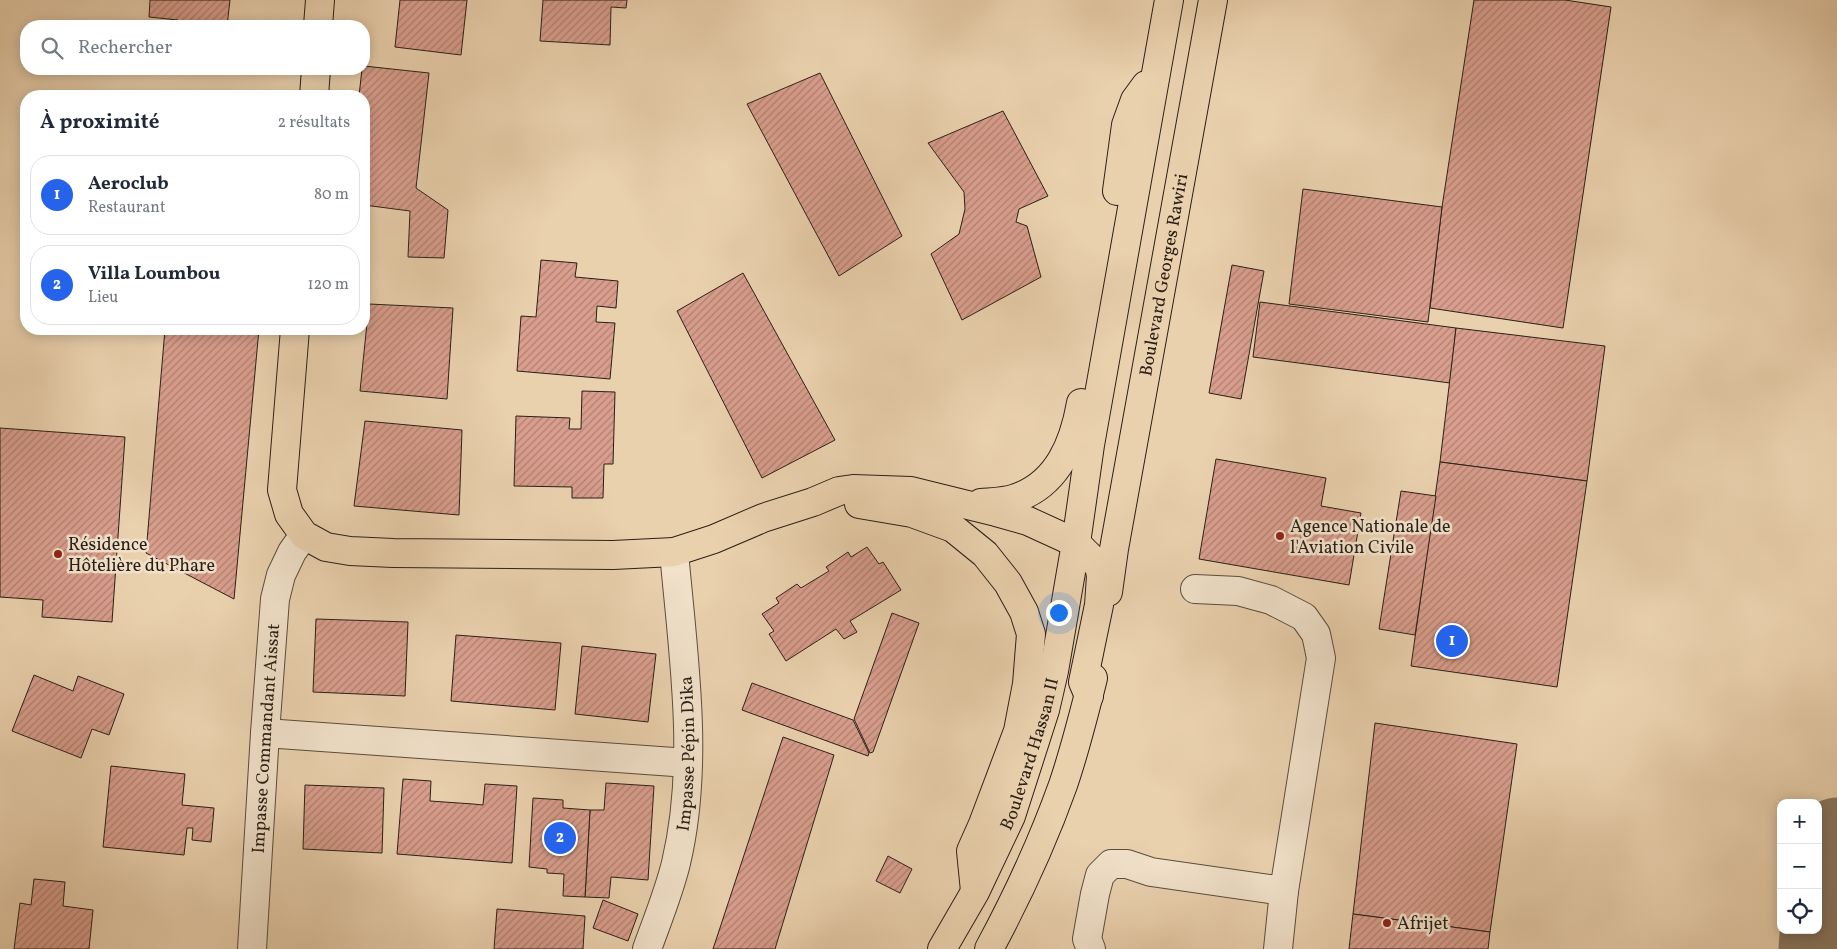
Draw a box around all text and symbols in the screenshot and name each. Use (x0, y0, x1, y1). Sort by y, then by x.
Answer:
search box (20, 20, 370, 75)
icon: search (38, 34, 66, 62)
text: Rechercher (78, 35, 172, 61)
text: À proximité (40, 108, 159, 137)
text: 2 résultats (277, 112, 350, 134)
text: Aeroclub (88, 171, 169, 197)
street label: Boulevard Georges Rawiri (1134, 172, 1195, 378)
text: 1 (54, 184, 60, 206)
text: 80 m (314, 184, 349, 206)
text: Restaurant (88, 197, 166, 219)
text: Villa Loumbou (88, 261, 220, 287)
text: 2 (53, 274, 61, 296)
text: 120 m (307, 274, 349, 296)
text: Lieu (88, 287, 118, 309)
place label: Agence Nationale de l'Aviation Civile (1290, 515, 1451, 561)
marker: Agence Nationale de l'Aviation Civile (1274, 530, 1286, 542)
place label: Résidence Hôtelière du Phare (68, 533, 215, 579)
marker: Résidence Hôtelière du Phare (52, 548, 64, 560)
your location (1046, 600, 1072, 626)
pin: 1 (1436, 622, 1468, 660)
street label: Impasse Commandant Aissat (247, 623, 287, 854)
street label: Impasse Pépin Dika (671, 675, 702, 833)
street label: Boulevard Hassan II (995, 675, 1066, 835)
map controls (1777, 799, 1822, 934)
button: + (1777, 799, 1822, 844)
pin: 2 (544, 819, 576, 857)
button: − (1777, 844, 1822, 889)
button: locate (1777, 889, 1822, 934)
place label: Afrijet (1397, 912, 1449, 937)
marker: Afrijet (1381, 917, 1393, 929)

